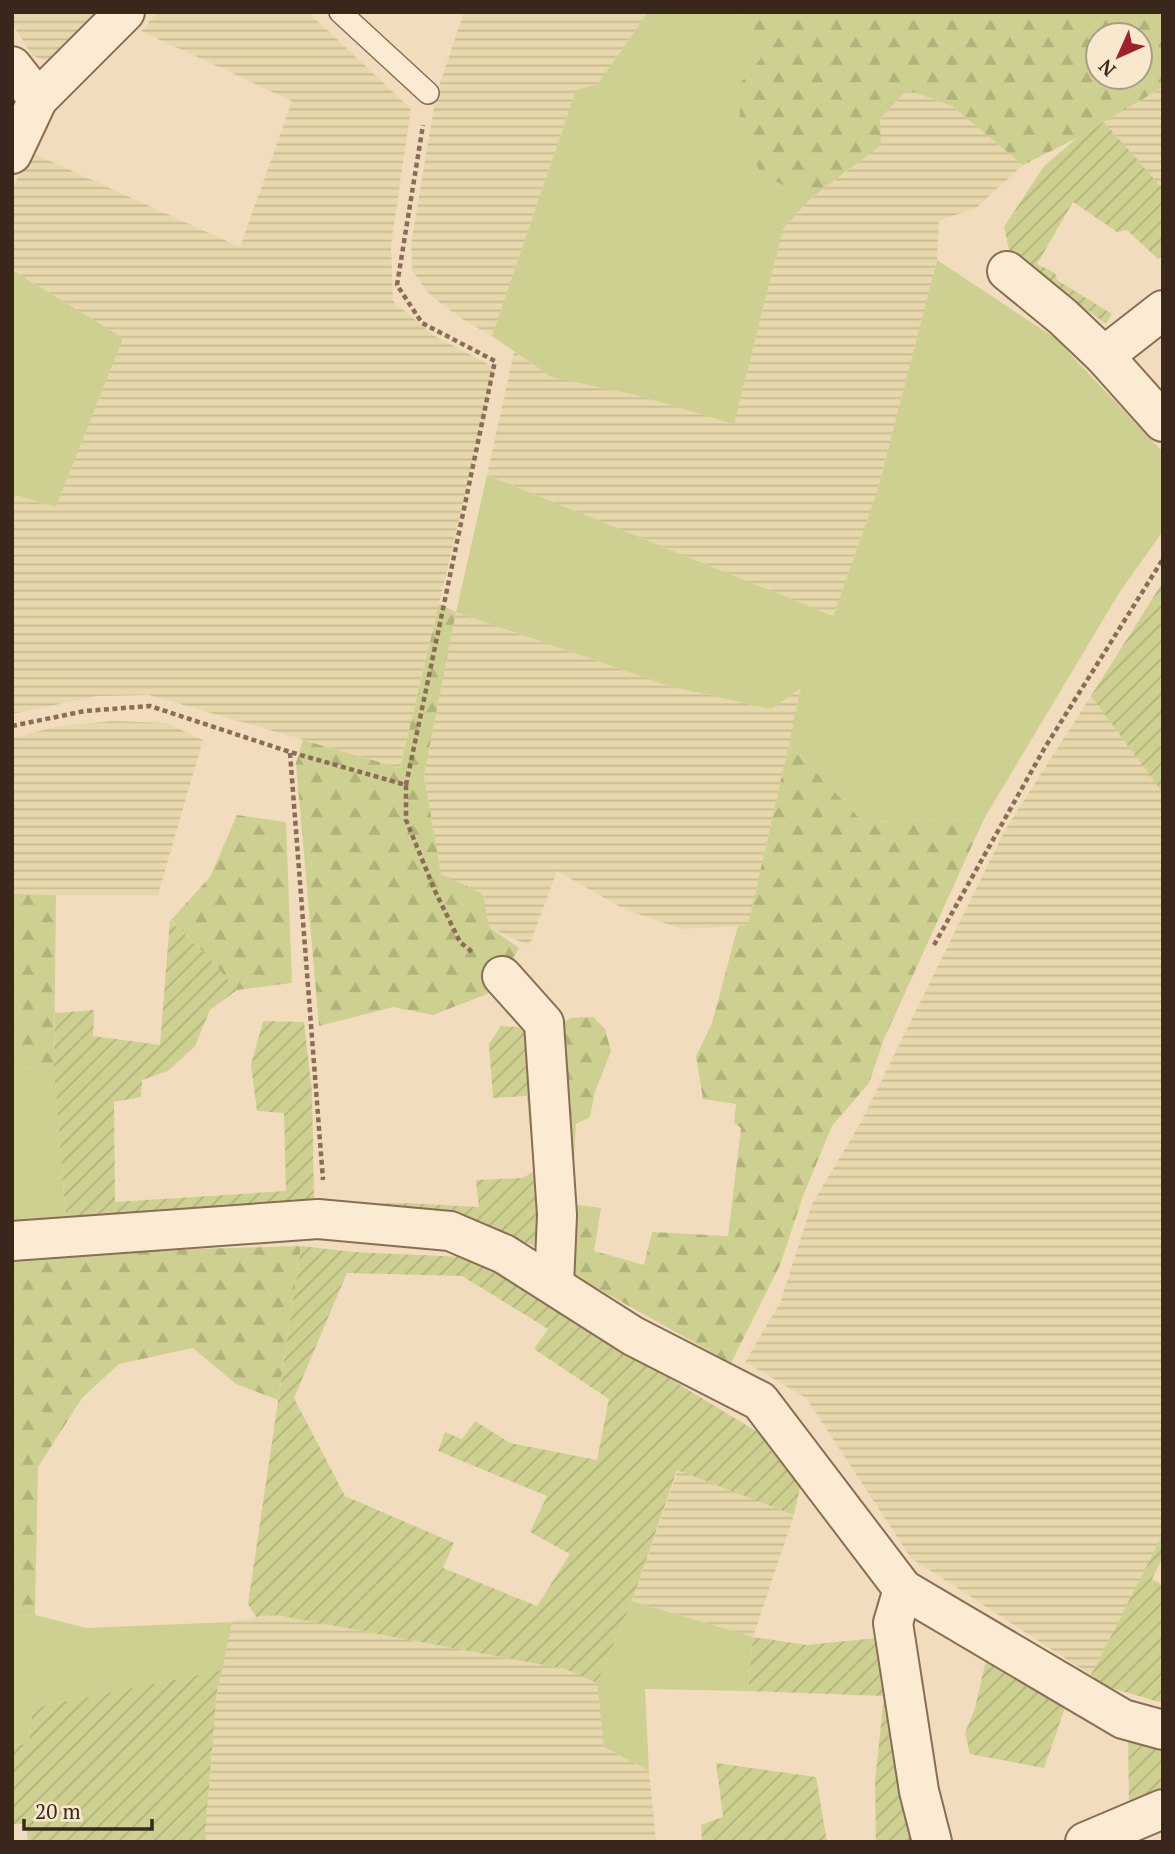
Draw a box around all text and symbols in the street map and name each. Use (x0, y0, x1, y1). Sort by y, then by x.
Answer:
north arrow (1084, 21, 1154, 91)
text: N (1092, 54, 1121, 82)
scale bar (24, 1787, 152, 1831)
text: 20 m (35, 1797, 81, 1825)

